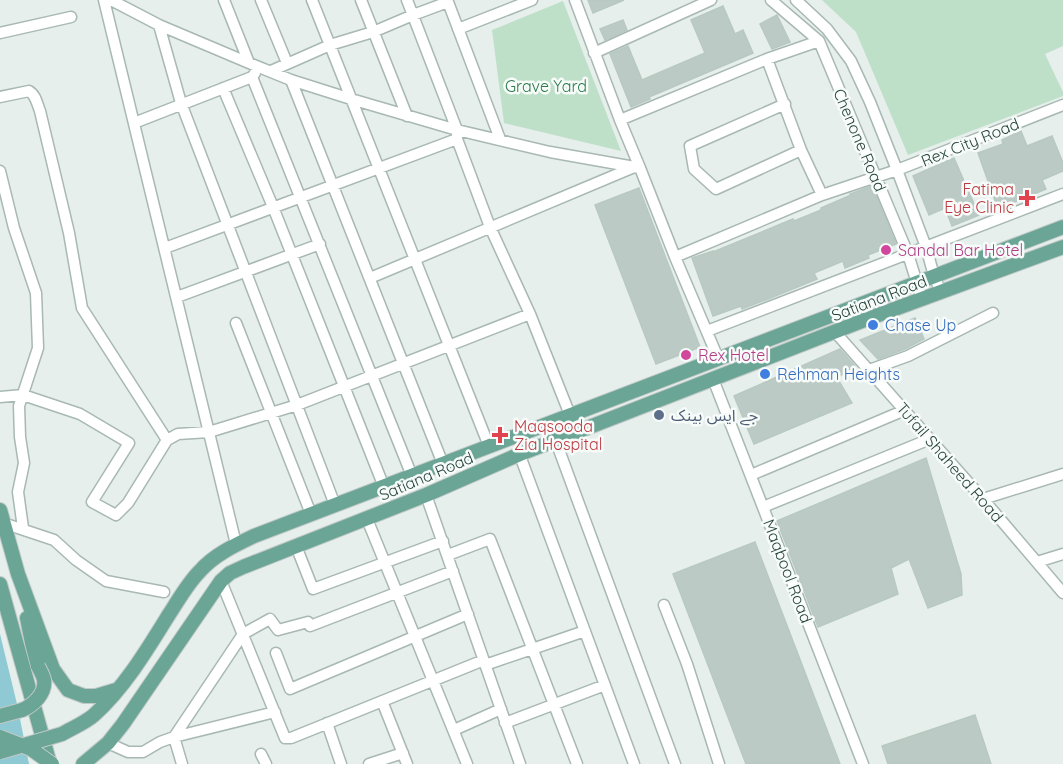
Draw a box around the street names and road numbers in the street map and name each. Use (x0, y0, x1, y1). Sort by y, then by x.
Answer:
street label: Chenone Road (829, 86, 891, 194)
street label: Rex City Road (918, 113, 1022, 171)
street label: Satiana Road (829, 271, 929, 325)
street label: Tufail Shaheed Road (892, 398, 1008, 526)
street label: Satiana Road (376, 447, 476, 505)
street label: Maqbool Road (759, 516, 817, 626)

